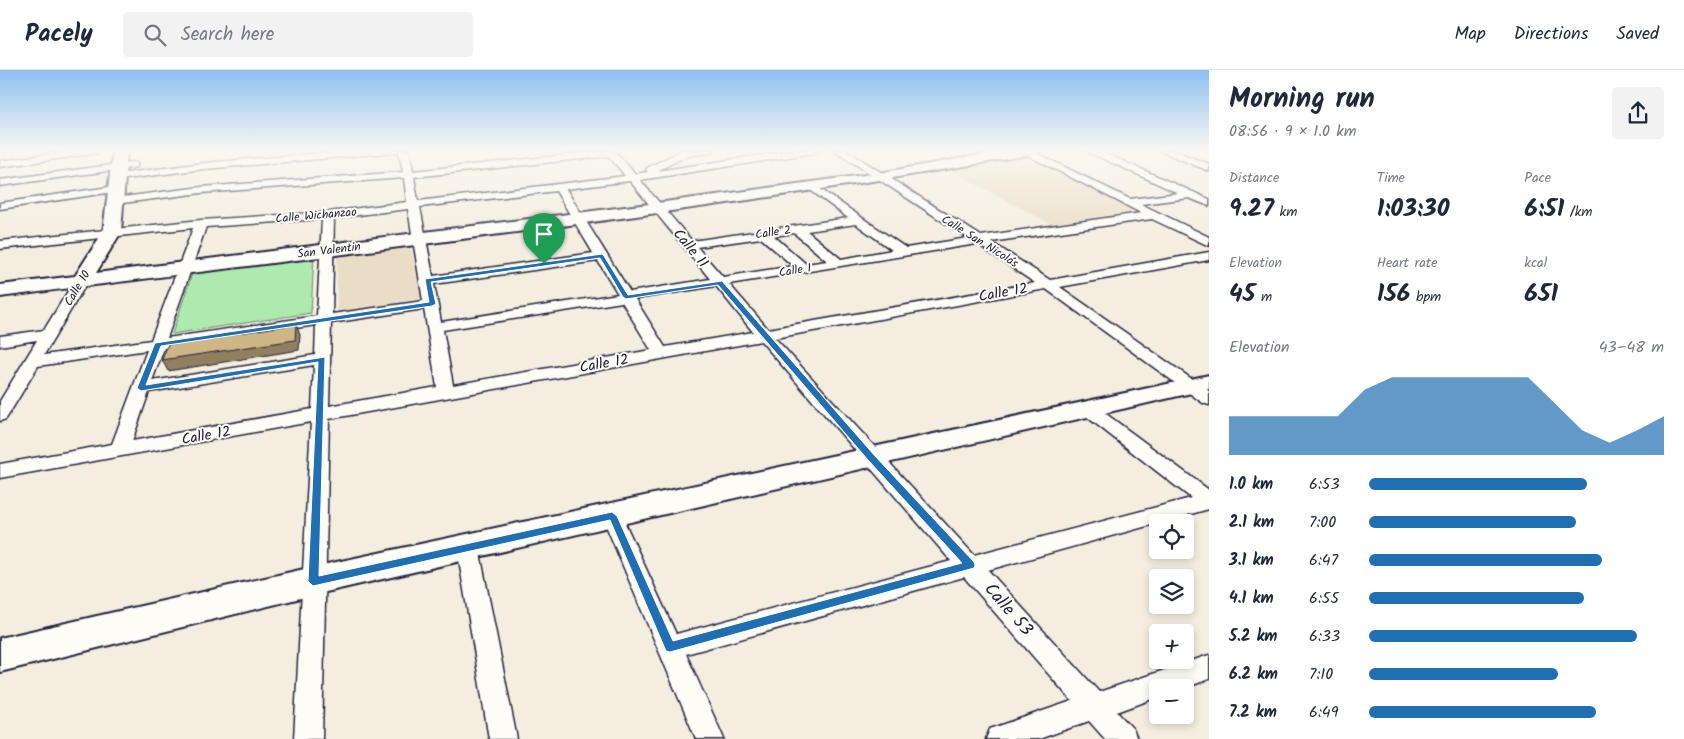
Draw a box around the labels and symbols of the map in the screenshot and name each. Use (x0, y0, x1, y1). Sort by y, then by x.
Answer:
street label: Calle Wichanzao (275, 202, 357, 229)
street label: Calle San Nicolás (938, 210, 1022, 273)
pin (523, 213, 565, 264)
street label: Calle 2 (754, 221, 792, 244)
street label: Calle 11 (666, 223, 714, 274)
street label: San Valentin (296, 237, 362, 264)
street label: Calle 1 (777, 259, 813, 282)
street label: Calle 10 (59, 267, 96, 310)
street label: Calle 12 (977, 277, 1030, 309)
street label: Calle 12 (578, 348, 631, 380)
street label: Calle 12 (180, 420, 233, 452)
street label: Calle 53 (976, 577, 1040, 643)

